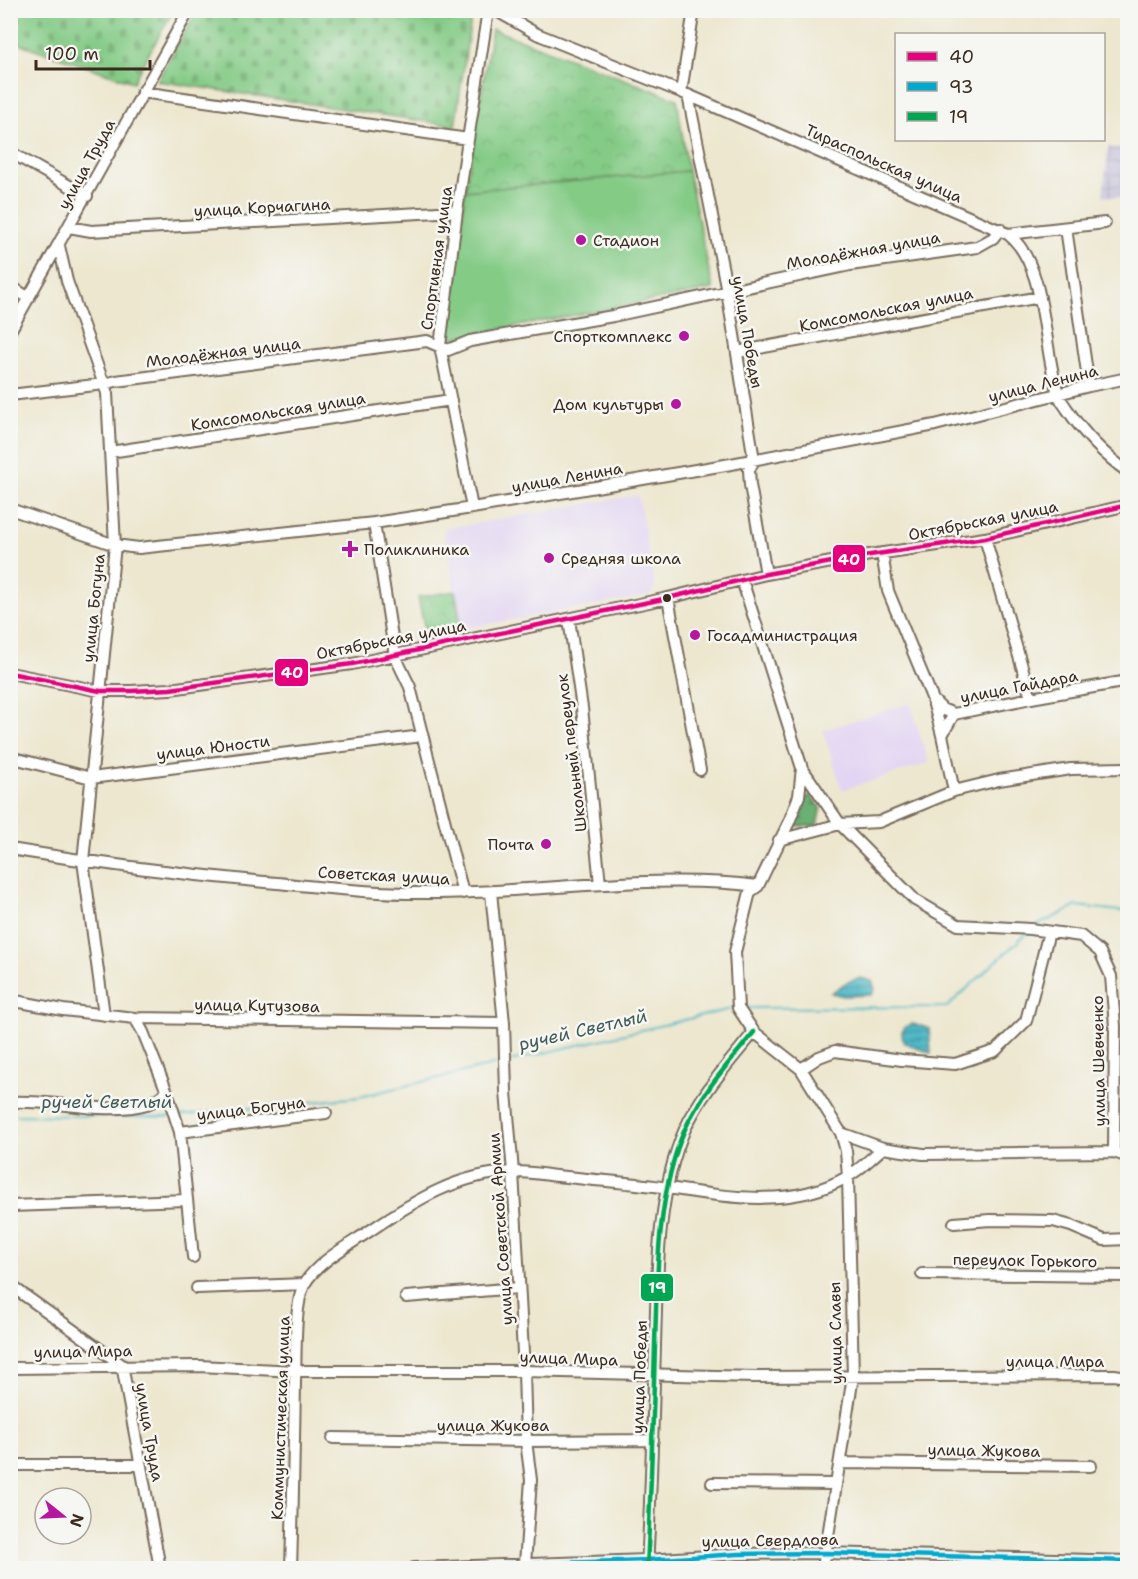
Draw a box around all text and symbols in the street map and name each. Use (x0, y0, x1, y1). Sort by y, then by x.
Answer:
scale bar (36, 33, 150, 71)
legend (895, 33, 1105, 141)
text: 100 m (45, 42, 99, 66)
text: 40 (949, 45, 974, 69)
text: 93 (949, 75, 973, 99)
text: 19 (949, 105, 968, 129)
street label: улица Труда (53, 115, 120, 213)
street label: Тираспольская улица (802, 119, 966, 208)
street label: Спортивная улица (416, 185, 457, 332)
street label: улица Корчагина (193, 193, 331, 222)
street label: Молодёжная улица (785, 227, 942, 274)
place label: Стадион (593, 230, 659, 251)
marker: Стадион (574, 233, 588, 247)
street label: улица Победы (727, 274, 768, 390)
street label: Комсомольская улица (797, 282, 975, 337)
place label: Спорткомплекс (554, 326, 672, 347)
marker: Спорткомплекс (677, 329, 691, 343)
street label: Молодёжная улица (144, 333, 302, 372)
street label: улица Ленина (986, 360, 1100, 407)
street label: Комсомольская улица (189, 387, 367, 436)
place label: Дом культуры (553, 394, 664, 415)
marker: Дом культуры (669, 397, 683, 411)
street label: улица Ленина (510, 457, 624, 498)
street label: Октябрьская улица (906, 496, 1060, 545)
place label: Поликлиника (364, 539, 469, 560)
marker: Поликлиника (341, 540, 359, 558)
line badge: 40 (832, 544, 866, 573)
place label: Средняя школа (561, 548, 681, 569)
text: 40 (838, 549, 860, 570)
marker: Средняя школа (542, 551, 556, 565)
street label: улица Богуна (77, 553, 110, 663)
unlabelled marker (661, 592, 673, 604)
street label: Октябрьская улица (314, 615, 468, 664)
place label: Госадминистрация (707, 625, 858, 646)
marker: Госадминистрация (688, 628, 702, 642)
line badge: 40 (274, 658, 309, 687)
text: 40 (281, 662, 303, 683)
street label: улица Гайдара (959, 665, 1080, 708)
street label: Школьный переулок (551, 672, 592, 833)
street label: улица Юности (155, 730, 271, 765)
place label: Почта (488, 834, 534, 855)
marker: Почта (539, 837, 553, 851)
street label: Советская улица (317, 862, 451, 889)
street label: улица Кутузова (194, 994, 320, 1017)
street label: улица Шевченко (1087, 995, 1110, 1127)
water label: ручей Светлый (516, 1004, 649, 1057)
water label: ручей Светлый (41, 1090, 172, 1114)
street label: улица Богуна (196, 1091, 307, 1126)
street label: улица Советской Армии (483, 1132, 518, 1326)
street label: переулок Горького (953, 1249, 1097, 1272)
line badge: 19 (640, 1273, 674, 1302)
text: 19 (648, 1277, 666, 1298)
street label: улица Славы (824, 1282, 847, 1384)
street label: Коммунистическая улица (266, 1315, 295, 1521)
street label: улица Победы (627, 1320, 652, 1434)
street label: улица Мира (34, 1340, 133, 1363)
street label: улица Мира (519, 1346, 619, 1371)
street label: улица Мира (1006, 1351, 1104, 1372)
street label: улица Труда (130, 1381, 169, 1483)
street label: улица Жукова (437, 1415, 549, 1436)
street label: улица Жукова (928, 1439, 1040, 1462)
north arrow (33, 1486, 93, 1546)
text: N (65, 1511, 89, 1530)
street label: улица Свердлова (702, 1529, 839, 1552)

